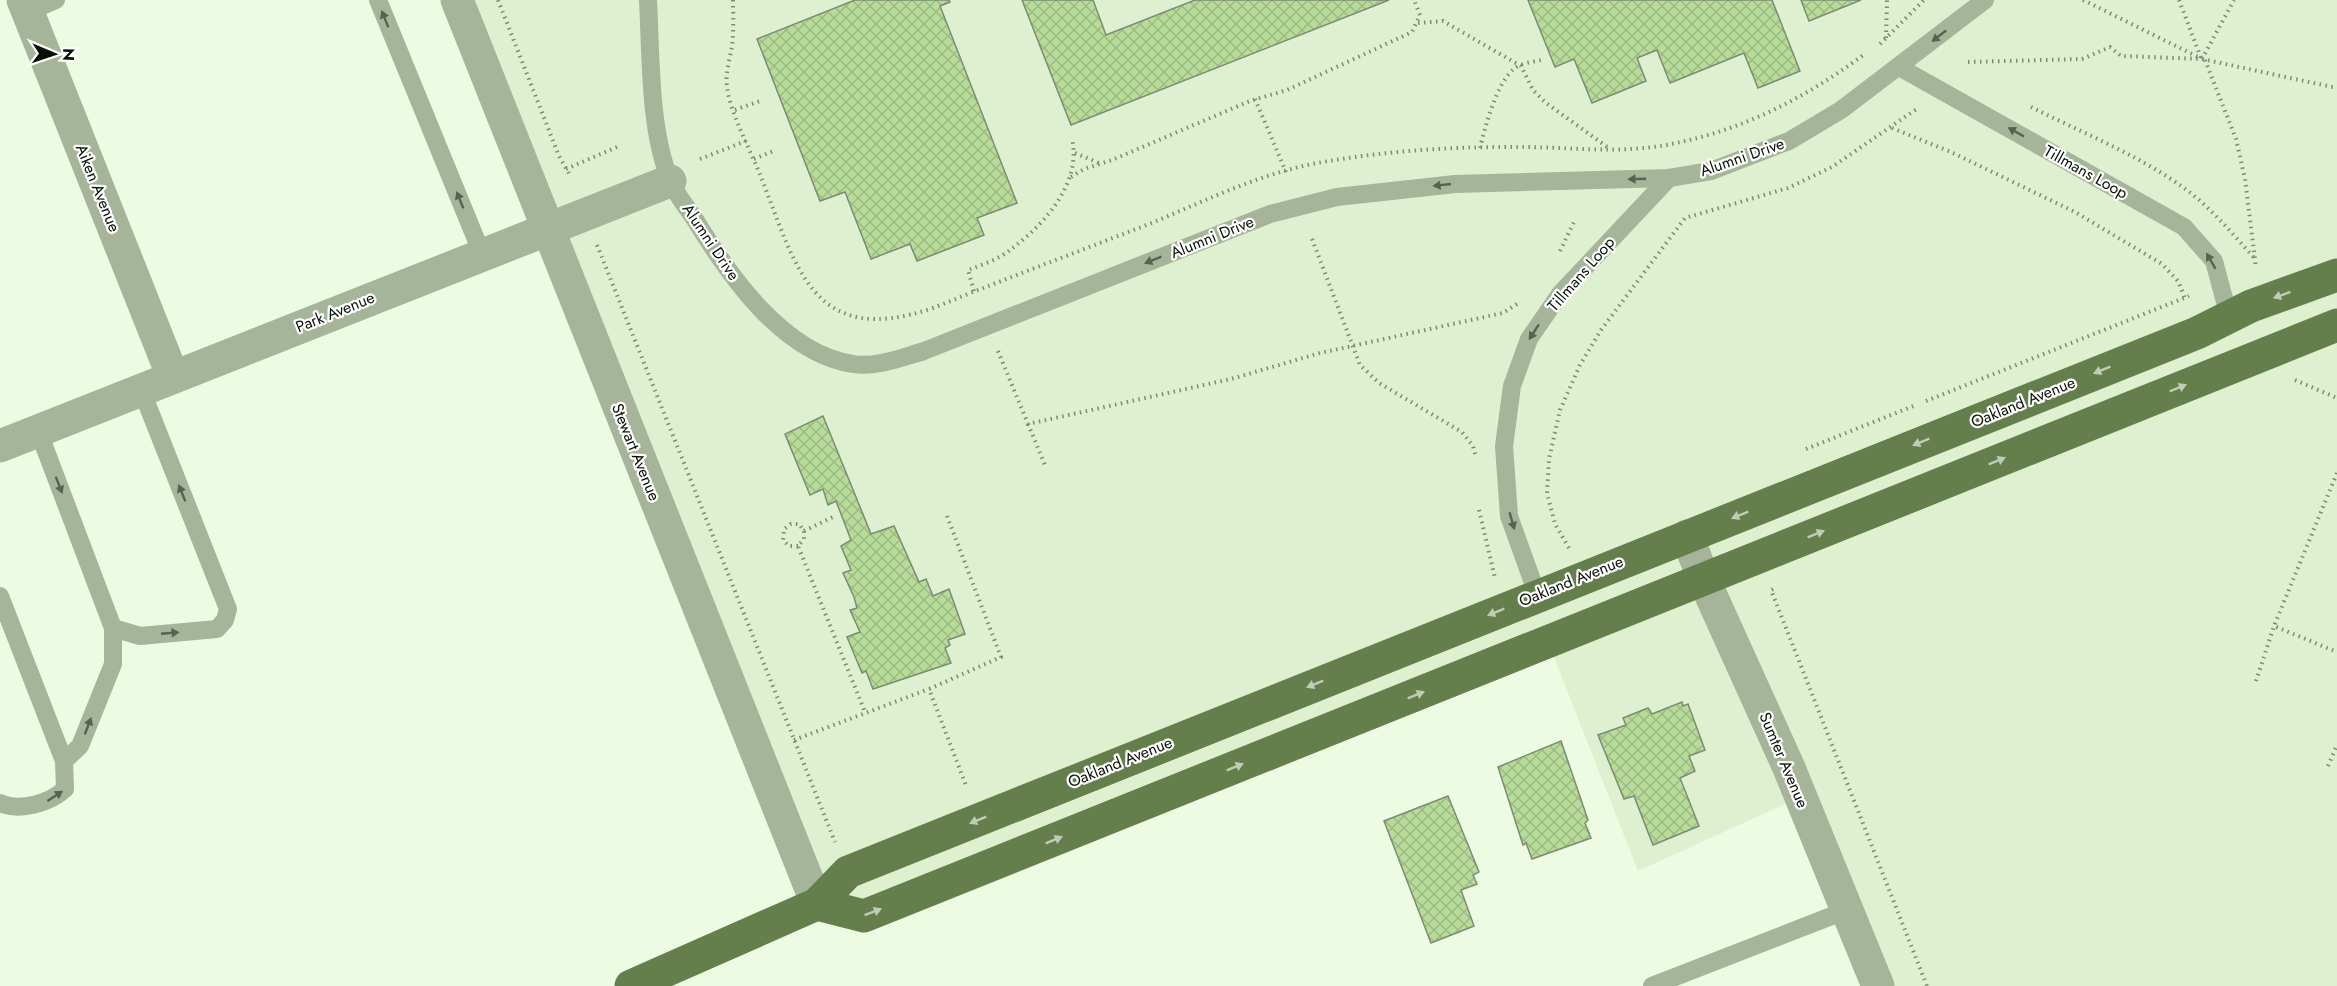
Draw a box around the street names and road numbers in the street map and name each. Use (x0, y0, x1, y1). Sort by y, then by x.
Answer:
street label: Alumni Drive (1697, 132, 1787, 182)
street label: Tillmans Loop (2040, 140, 2132, 204)
street label: Aiken Avenue (70, 141, 126, 235)
street label: Alumni Drive (677, 199, 745, 285)
street label: Alumni Drive (1167, 210, 1257, 264)
street label: Tillmans Loop (1542, 232, 1620, 316)
street label: Park Avenue (292, 286, 378, 338)
street label: Oakland Avenue (1967, 371, 2079, 433)
street label: Stewart Avenue (606, 400, 666, 504)
street label: Oakland Avenue (1515, 550, 1627, 612)
street label: Sumter Avenue (1754, 709, 1814, 811)
street label: Oakland Avenue (1064, 731, 1176, 793)

